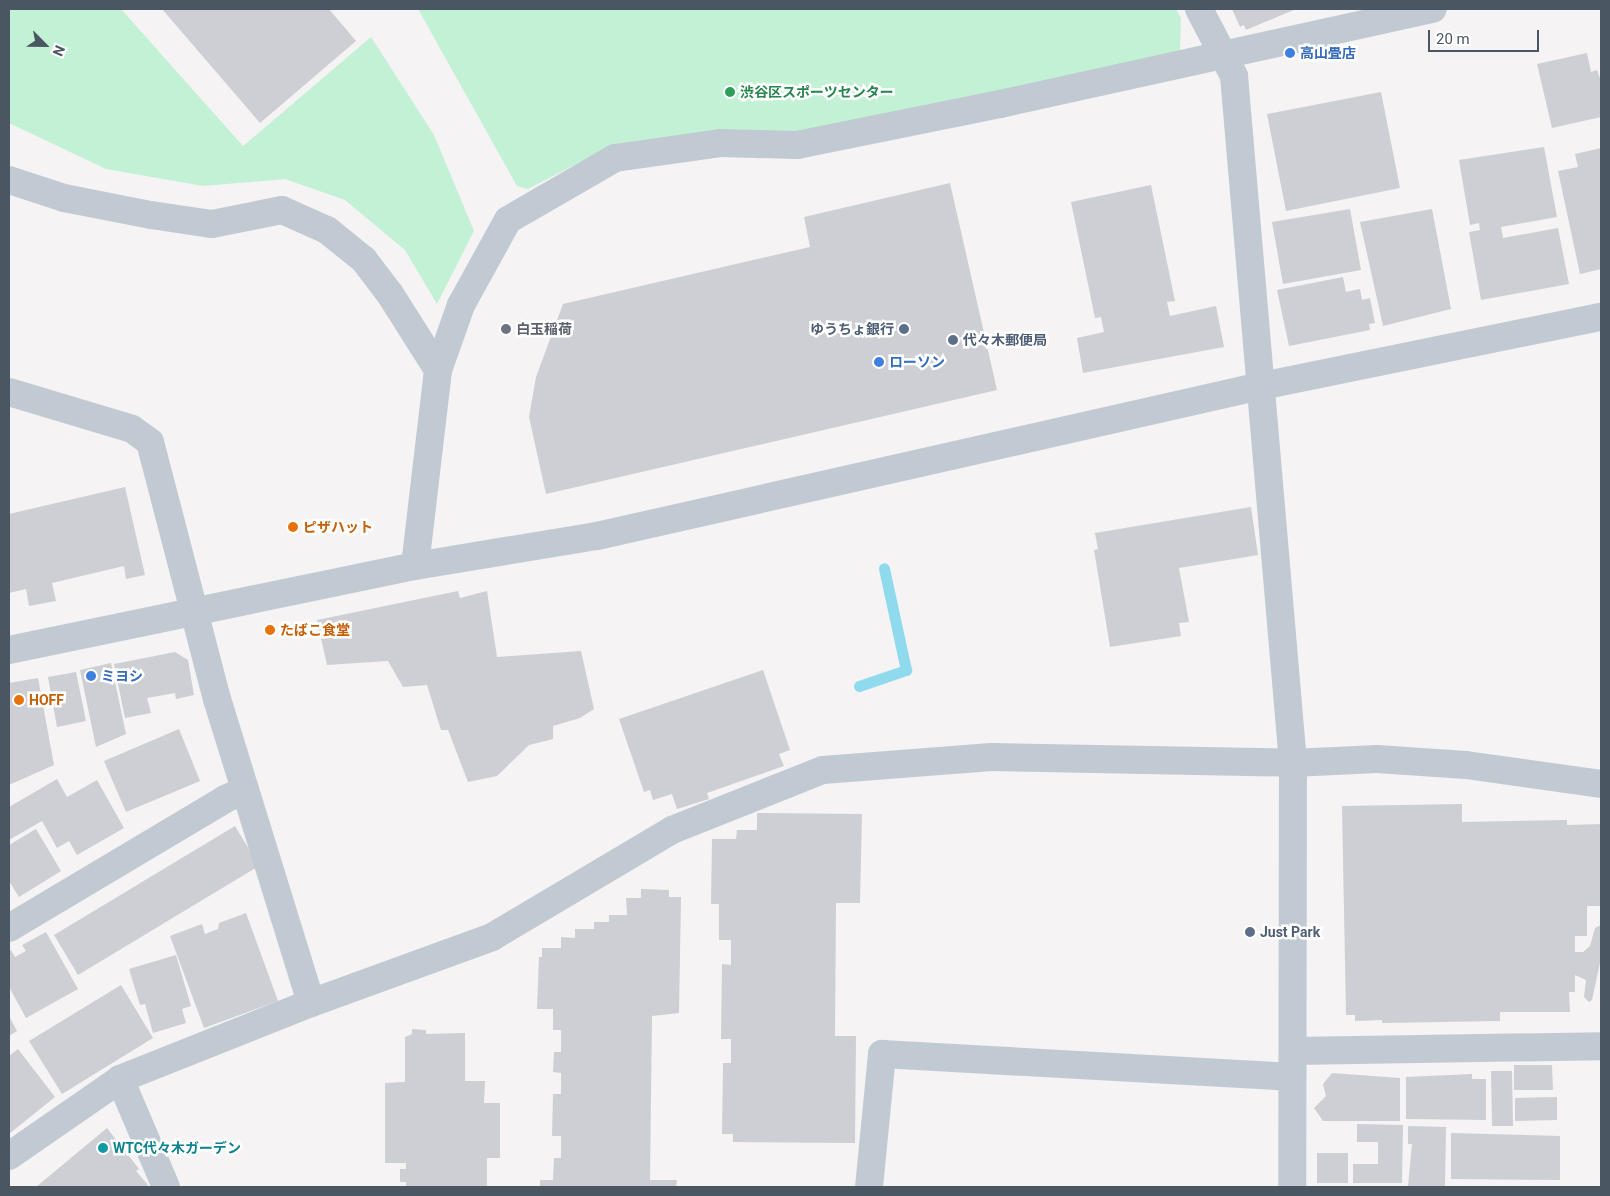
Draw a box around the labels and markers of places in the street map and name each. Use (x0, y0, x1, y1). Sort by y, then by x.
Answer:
place label: 高山畳店 (1300, 45, 1356, 61)
marker: 高山畳店 (1284, 47, 1296, 59)
place label: 渋谷区スポーツセンター (740, 84, 894, 100)
marker: 渋谷区スポーツセンター (724, 86, 736, 98)
place label: 白玉稲荷 (516, 321, 572, 337)
place label: ゆうちょ銀行 (810, 321, 894, 337)
marker: 白玉稲荷 (500, 323, 512, 335)
marker: ゆうちょ銀行 (898, 323, 910, 335)
place label: 代々木郵便局 (963, 332, 1047, 348)
marker: 代々木郵便局 (947, 334, 959, 346)
place label: ローソン (889, 354, 945, 370)
marker: ローソン (873, 356, 885, 368)
place label: ピザハット (303, 519, 373, 535)
marker: ピザハット (287, 521, 299, 533)
place label: たばこ食堂 (280, 622, 350, 638)
marker: たばこ食堂 (264, 624, 276, 636)
place label: ミヨシ (101, 668, 143, 684)
marker: ミヨシ (85, 670, 97, 682)
place label: HOFF (29, 692, 64, 708)
marker: HOFF (13, 694, 25, 706)
place label: Just Park (1260, 924, 1320, 940)
marker: Just Park (1244, 926, 1256, 938)
place label: WTC代々木ガーデン (113, 1140, 241, 1156)
marker: WTC代々木ガーデン (97, 1142, 109, 1154)

